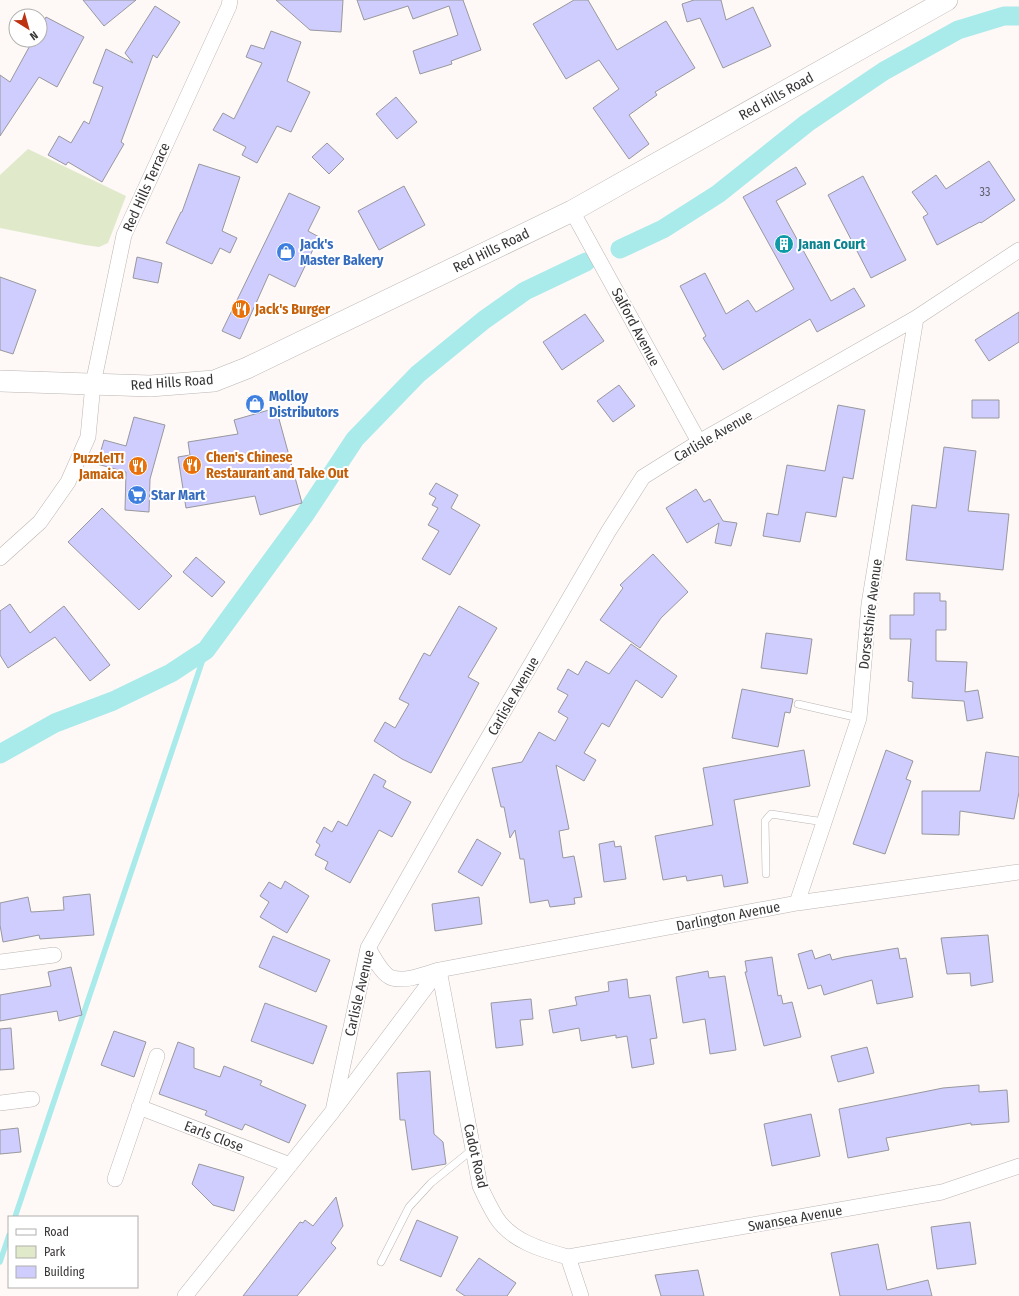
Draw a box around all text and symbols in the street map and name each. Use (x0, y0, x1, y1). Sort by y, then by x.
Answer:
north arrow (8, 8, 48, 48)
text: N (27, 28, 40, 43)
street label: Red Hills Road (736, 69, 817, 124)
street label: Red Hills Terrace (119, 140, 174, 234)
house number: 33 (980, 185, 990, 199)
street label: Red Hills Road (450, 225, 532, 276)
building icon: Janan Court (773, 233, 795, 255)
place label: Jack's Master Bakery (299, 236, 384, 269)
place label: Janan Court (797, 236, 866, 253)
shop icon: Jack's Master Bakery (275, 241, 297, 263)
street label: Salford Avenue (608, 285, 663, 369)
restaurant icon: Jack's Burger (230, 298, 252, 320)
place label: Jack's Burger (254, 301, 331, 318)
street label: Red Hills Road (130, 371, 214, 394)
place label: Molloy Distributors (269, 388, 339, 421)
shop icon: Molloy Distributors (244, 393, 266, 415)
street label: Carlisle Avenue (671, 407, 756, 466)
place label: Chen's Chinese Restaurant and Take Out (206, 449, 350, 482)
place label: PuzzleIT! Jamaica (73, 450, 124, 483)
restaurant icon: Chen's Chinese Restaurant and Take Out (181, 454, 203, 476)
restaurant icon: PuzzleIT! Jamaica (127, 455, 149, 477)
supermarket icon: Star Mart (126, 484, 148, 506)
place label: Star Mart (151, 487, 206, 504)
street label: Dorsetshire Avenue (855, 558, 886, 670)
street label: Carlisle Avenue (484, 654, 543, 739)
street label: Darlington Avenue (675, 898, 782, 935)
street label: Carlisle Avenue (341, 948, 378, 1038)
street label: Earls Close (182, 1117, 246, 1156)
street label: Cadot Road (460, 1122, 491, 1190)
street label: Swansea Avenue (747, 1202, 843, 1235)
legend (8, 1216, 138, 1288)
text: Road (44, 1225, 69, 1239)
text: Park (44, 1245, 66, 1259)
text: Building (44, 1265, 85, 1279)

